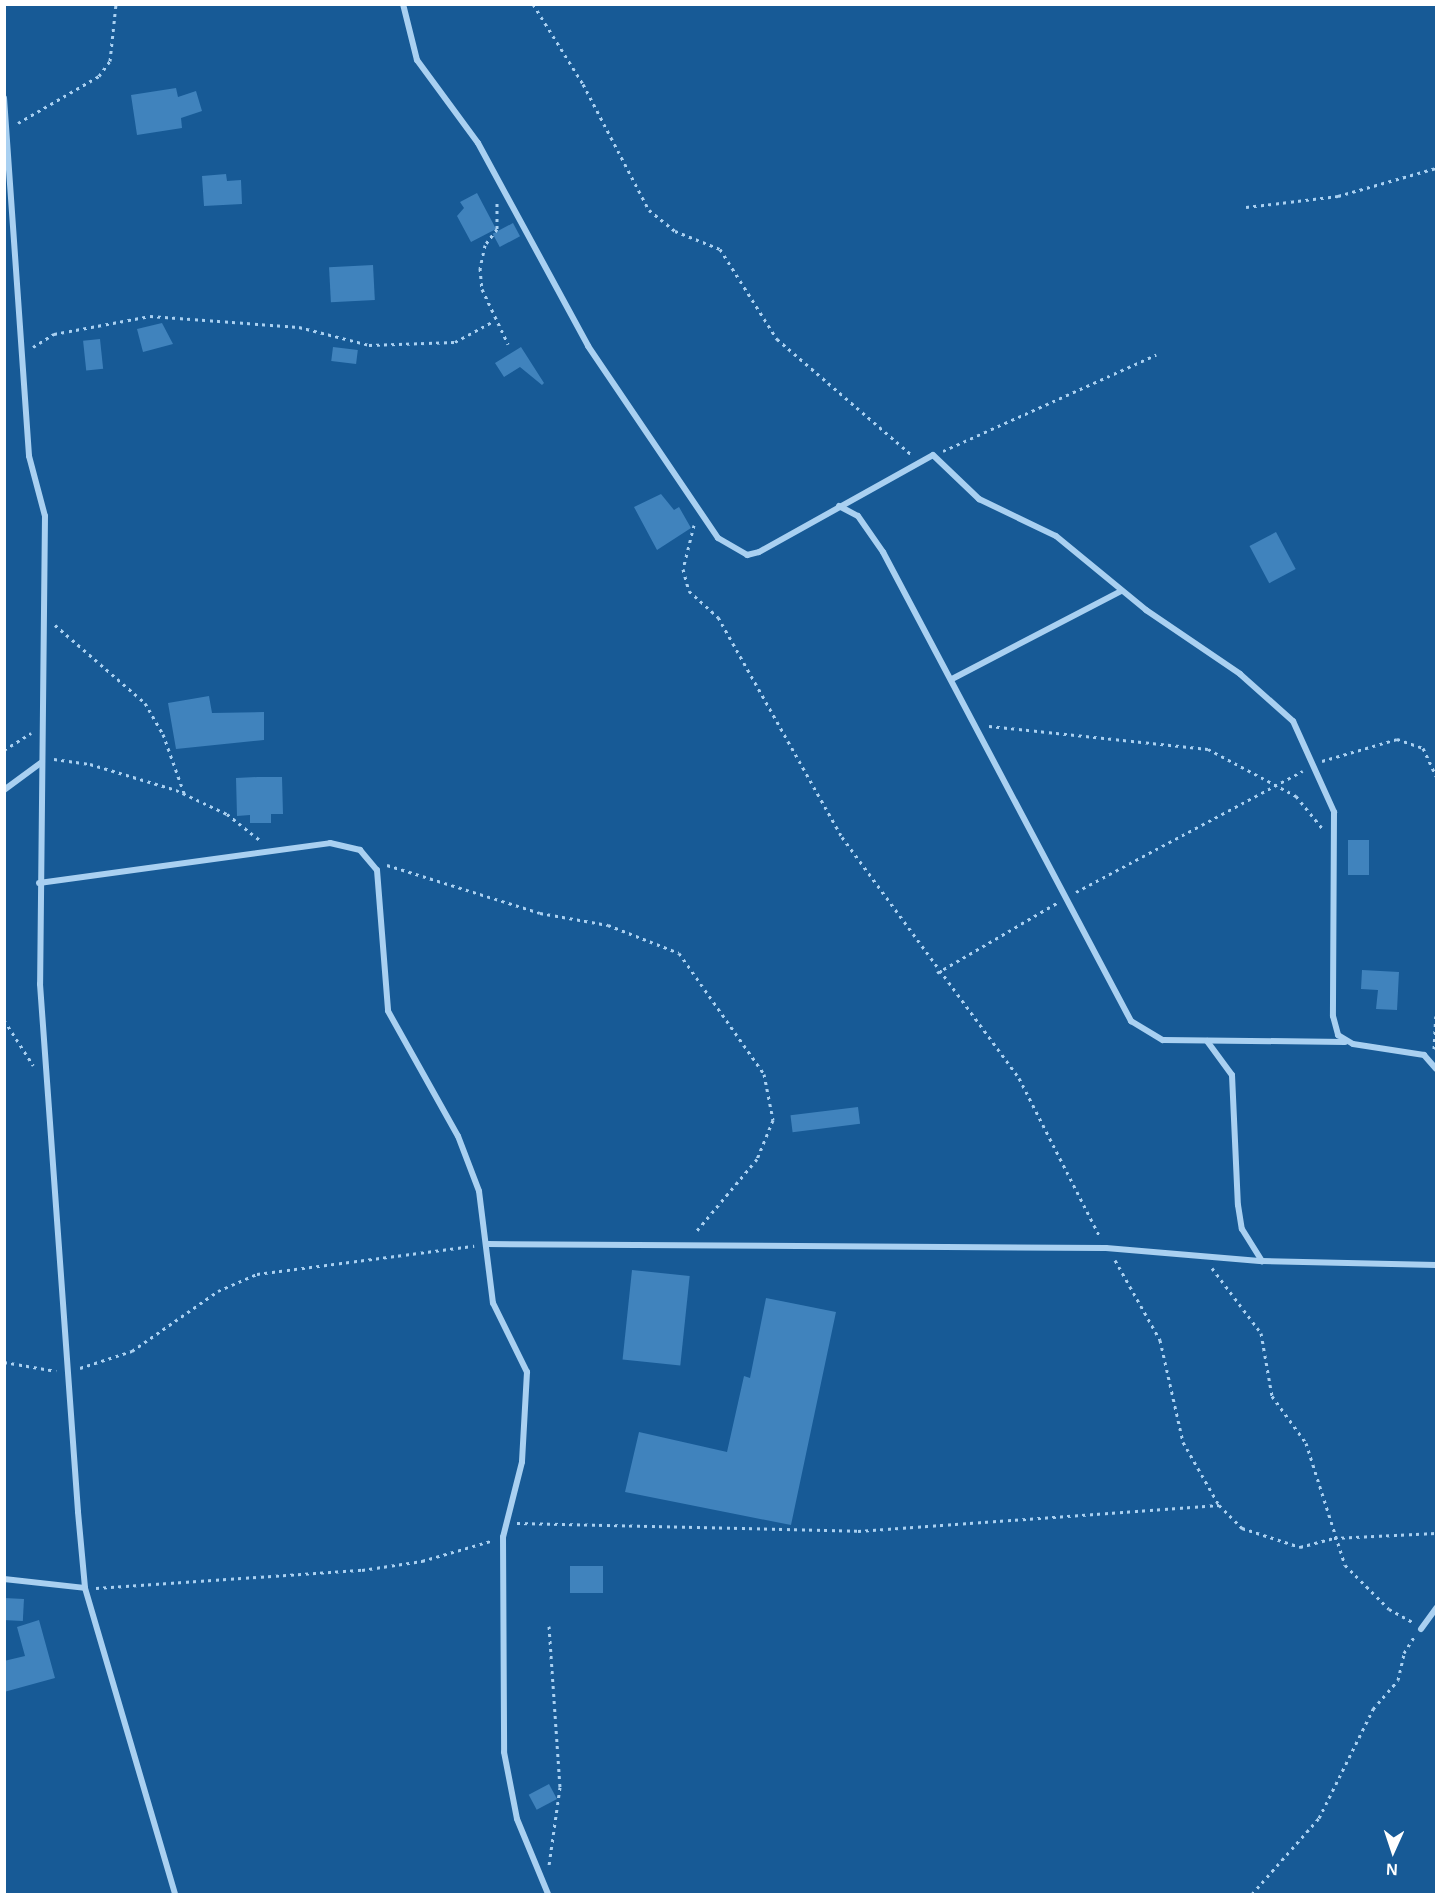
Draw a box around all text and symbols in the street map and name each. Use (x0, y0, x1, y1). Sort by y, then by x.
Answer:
north arrow (1363, 1821, 1423, 1881)
text: N (1386, 1861, 1398, 1878)

